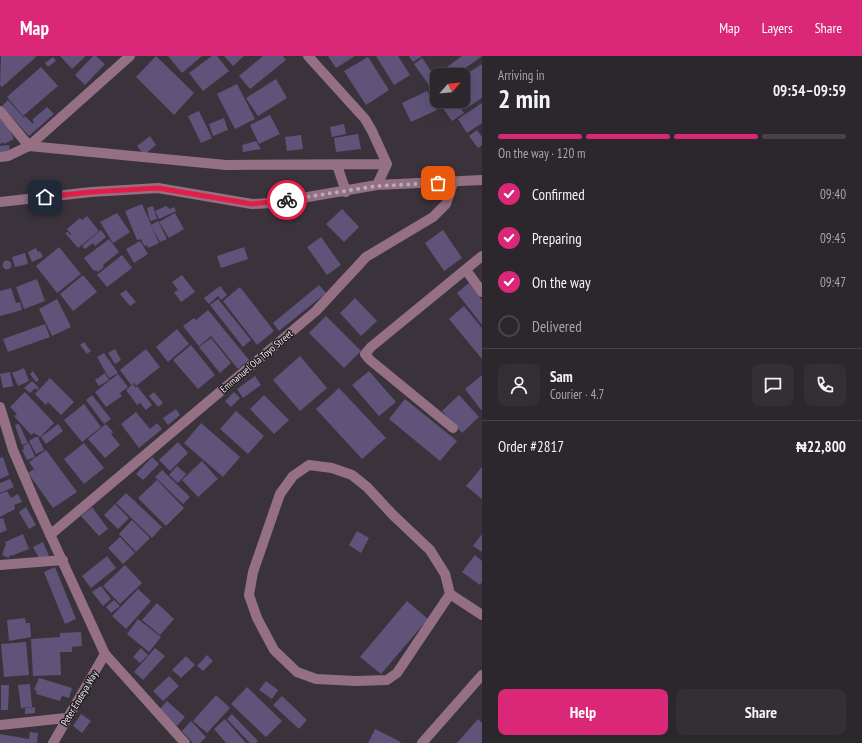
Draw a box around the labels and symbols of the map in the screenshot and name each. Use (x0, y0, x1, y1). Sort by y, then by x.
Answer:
north arrow (430, 68, 470, 108)
pin (421, 166, 455, 200)
pin (28, 180, 62, 214)
courier (267, 180, 307, 220)
street label: Emmanuel Ola Toyo Street (217, 327, 295, 396)
street label: Peter Eruteya Way (58, 668, 101, 728)

